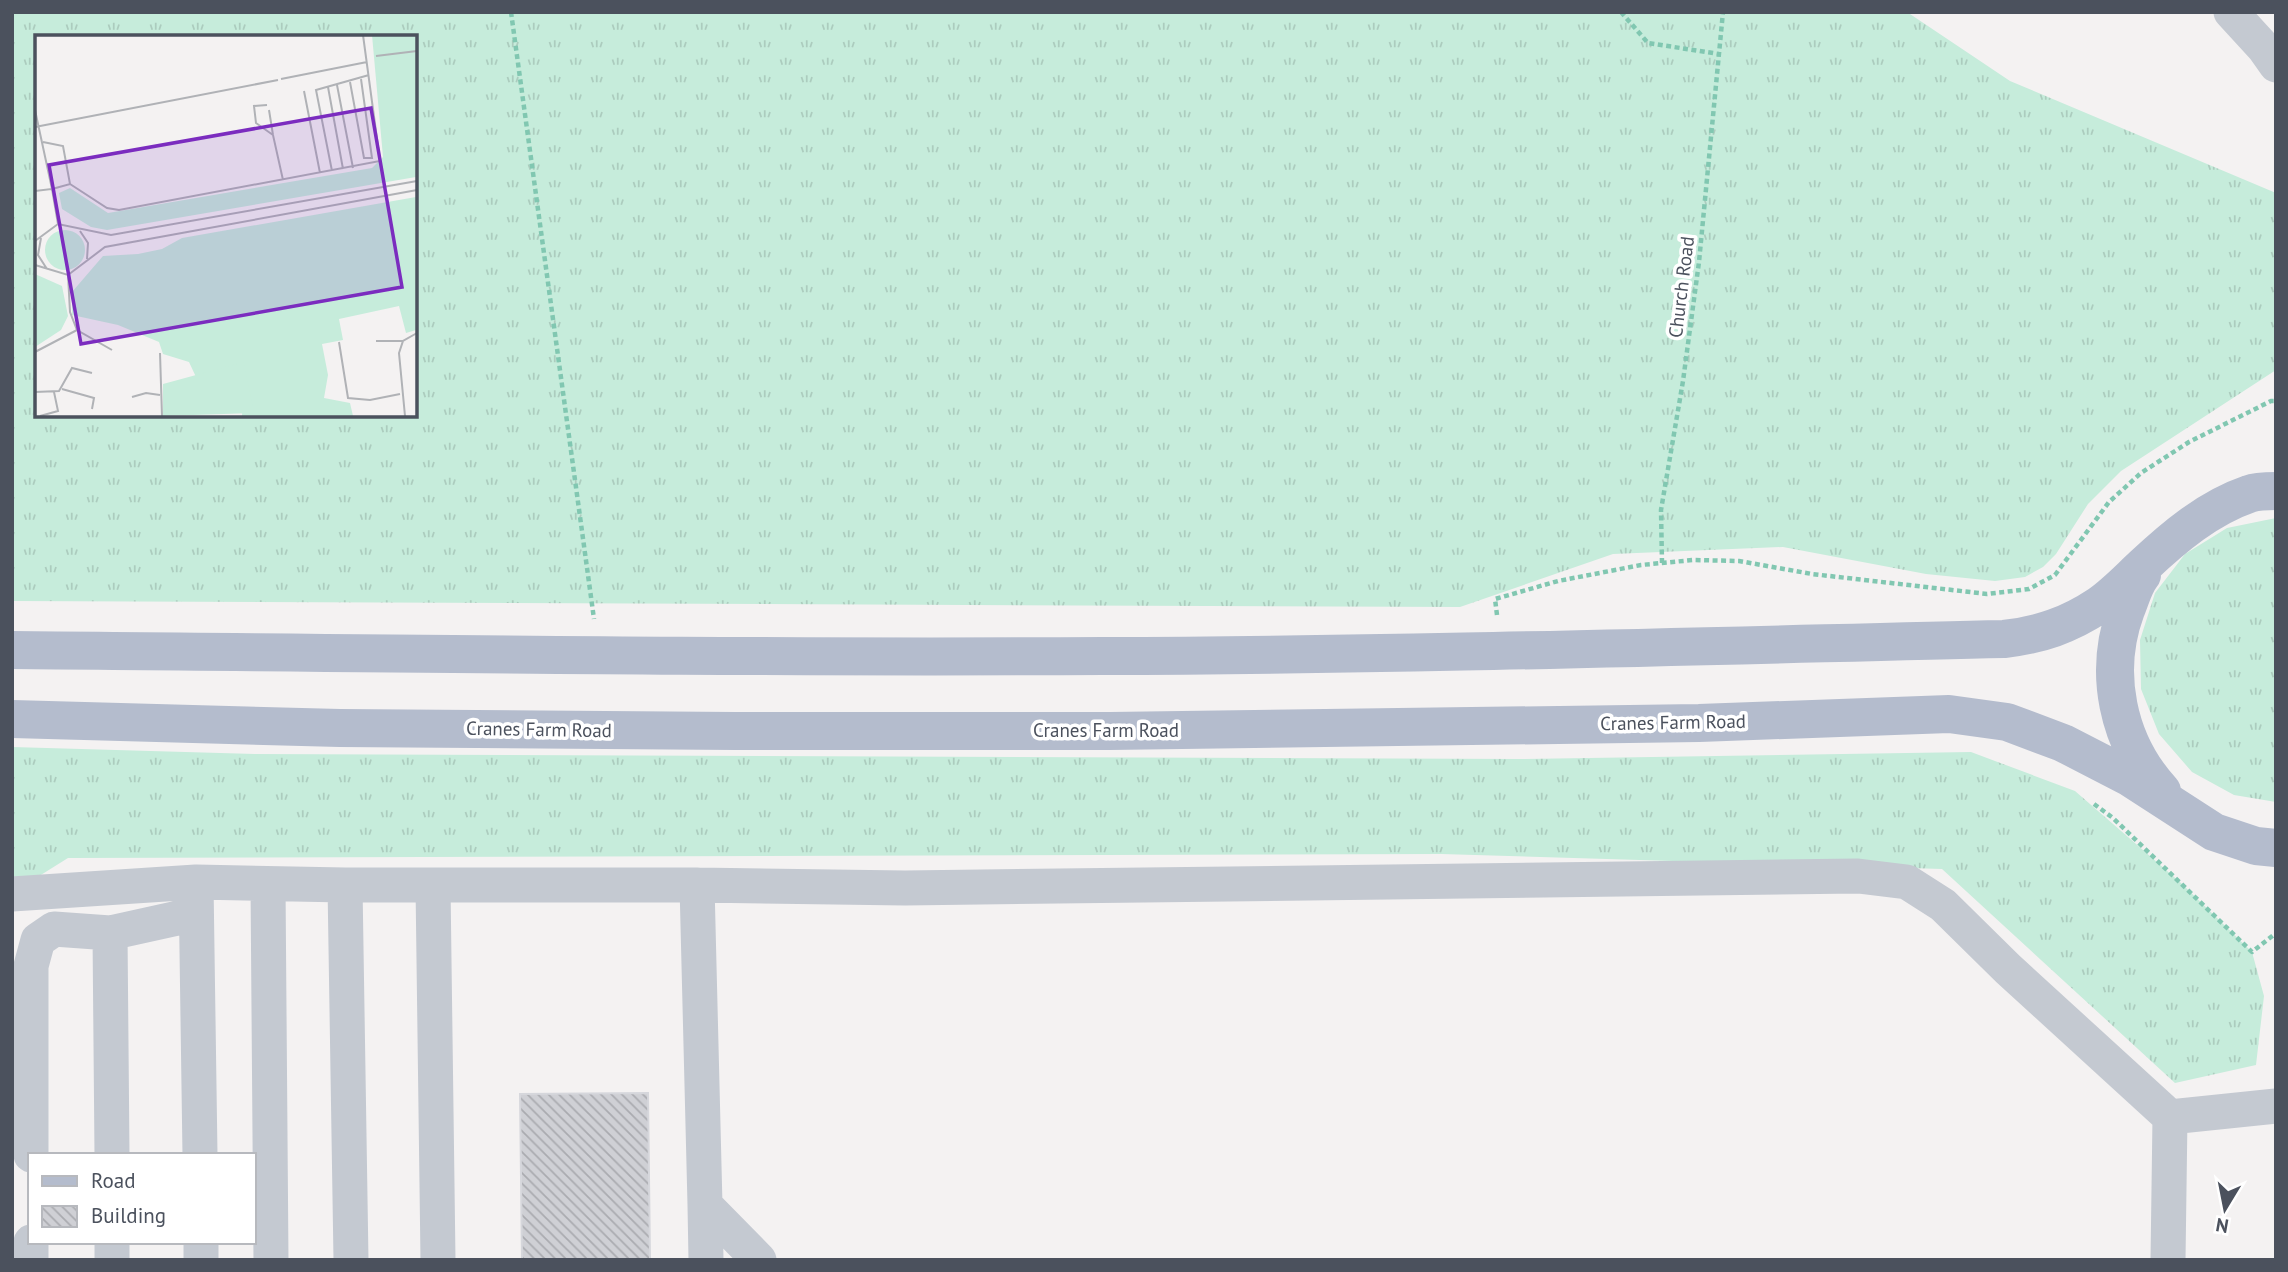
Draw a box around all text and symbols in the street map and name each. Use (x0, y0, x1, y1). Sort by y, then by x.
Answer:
inset map (35, 35, 416, 416)
street label: Church Road (1663, 235, 1699, 339)
street label: Cranes Farm Road (1600, 709, 1746, 735)
street label: Cranes Farm Road (466, 716, 612, 742)
street label: Cranes Farm Road (1033, 718, 1179, 742)
legend (28, 1153, 256, 1244)
text: Road (91, 1167, 135, 1194)
north arrow (2190, 1174, 2260, 1244)
text: Building (91, 1202, 166, 1229)
text: N (2214, 1213, 2230, 1239)

